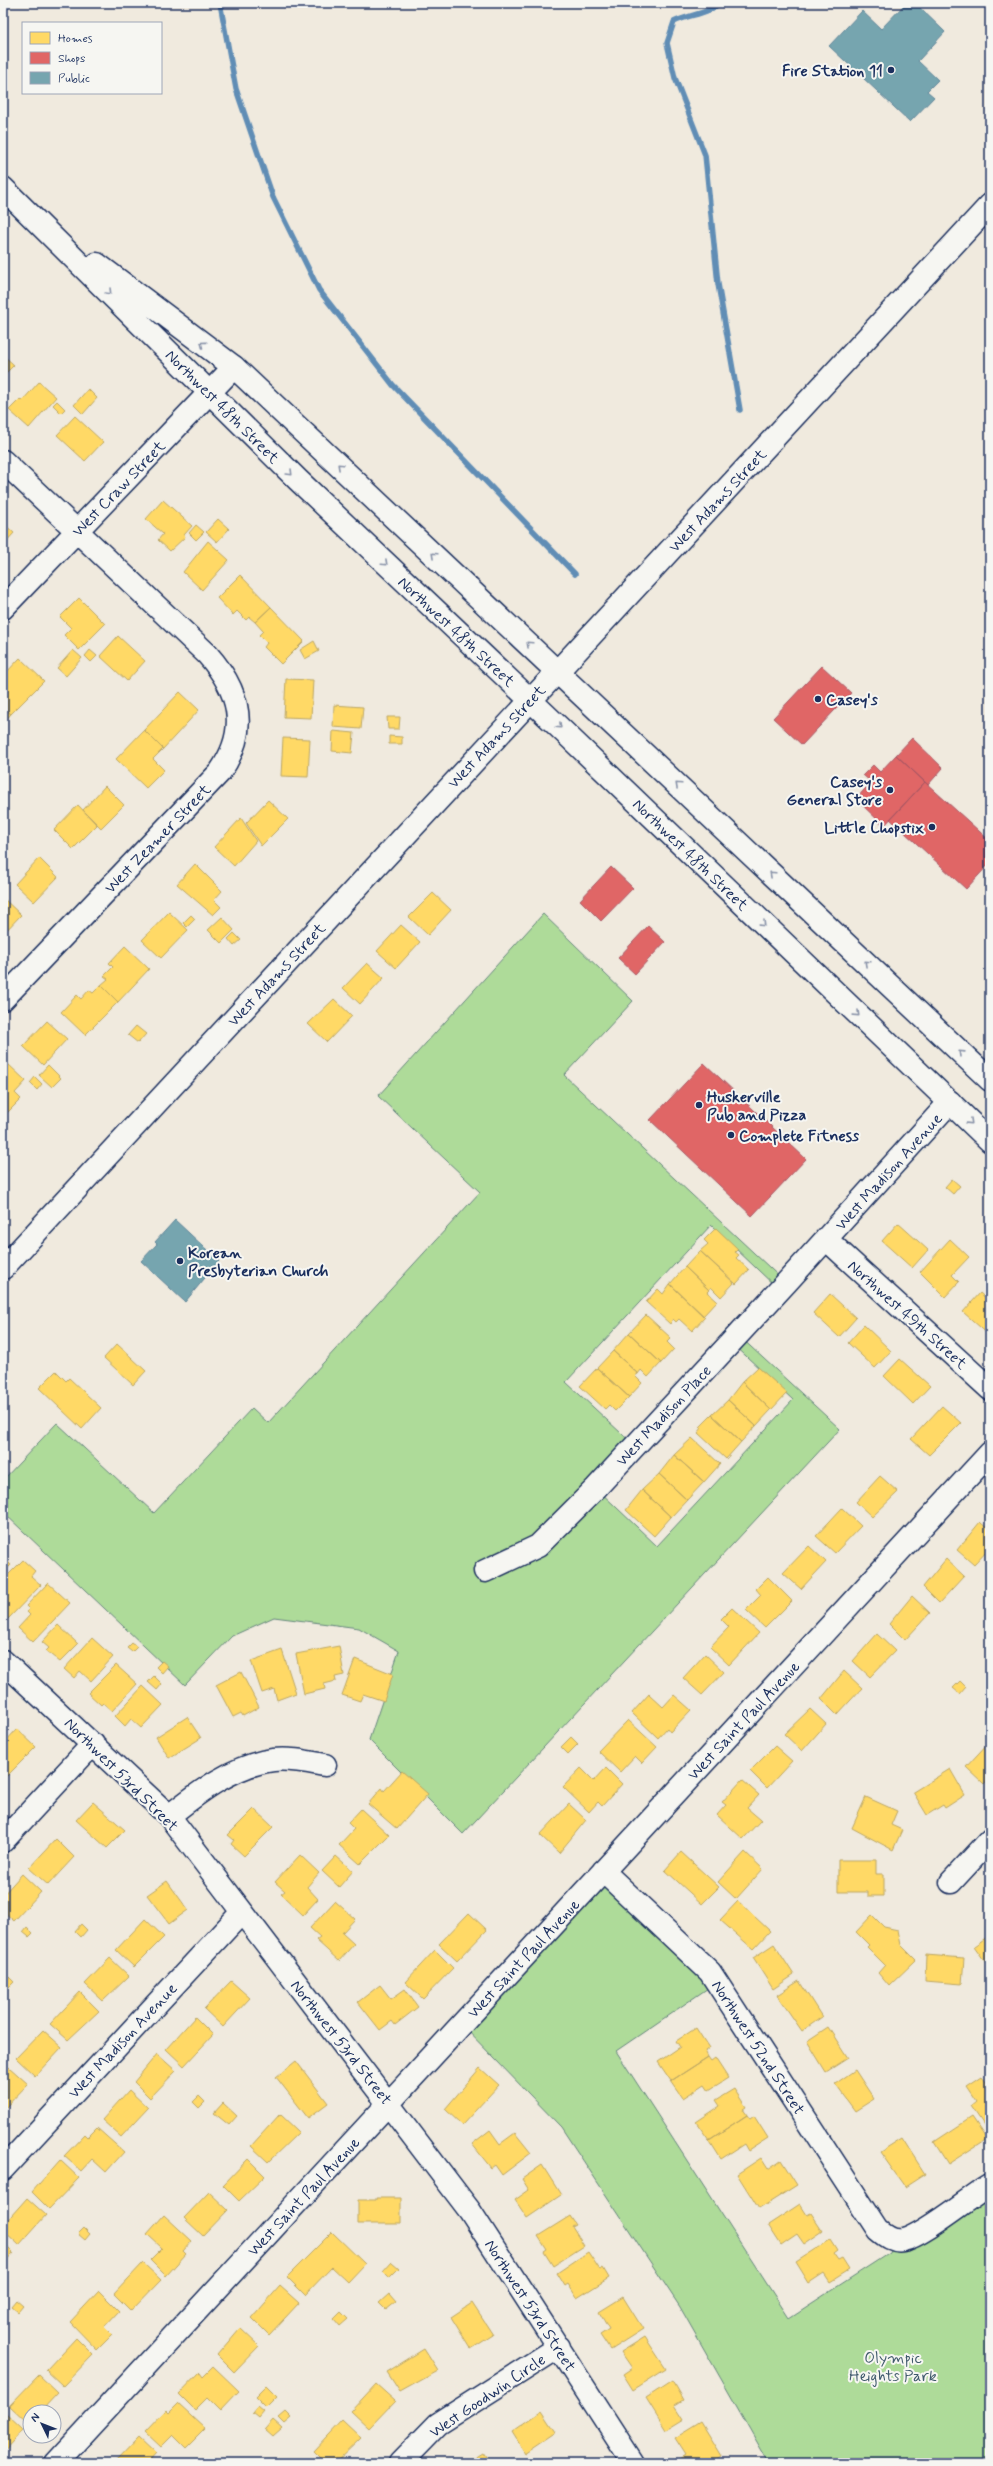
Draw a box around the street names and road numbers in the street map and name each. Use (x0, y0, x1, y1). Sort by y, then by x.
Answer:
street label: Northwest 48th Street (160, 345, 284, 469)
street label: West Craw Street (68, 436, 171, 542)
street label: West Adams Street (665, 444, 772, 557)
street label: Northwest 48th Street (393, 572, 520, 692)
street label: West Adams Street (444, 680, 551, 793)
street label: West Zeamer Street (100, 779, 216, 898)
street label: Northwest 48th Street (628, 794, 753, 916)
street label: West Adams Street (224, 918, 331, 1031)
street label: West Madison Avenue (831, 1109, 948, 1235)
street label: Northwest 49th Street (843, 1256, 972, 1375)
street label: West Madison Place (612, 1361, 716, 1471)
street label: West Saint Paul Avenue (683, 1657, 805, 1785)
street label: Northwest 53rd Street (59, 1713, 183, 1837)
street label: West Saint Paul Avenue (463, 1895, 585, 2023)
street label: Northwest 53rd Street (285, 1976, 397, 2110)
street label: Northwest 52nd Street (706, 1976, 809, 2120)
street label: West Madison Avenue (64, 1979, 182, 2103)
street label: West Saint Paul Avenue (243, 2133, 365, 2261)
street label: Northwest 53rd Street (479, 2236, 581, 2376)
street label: West Goodwin Circle (426, 2350, 550, 2443)

